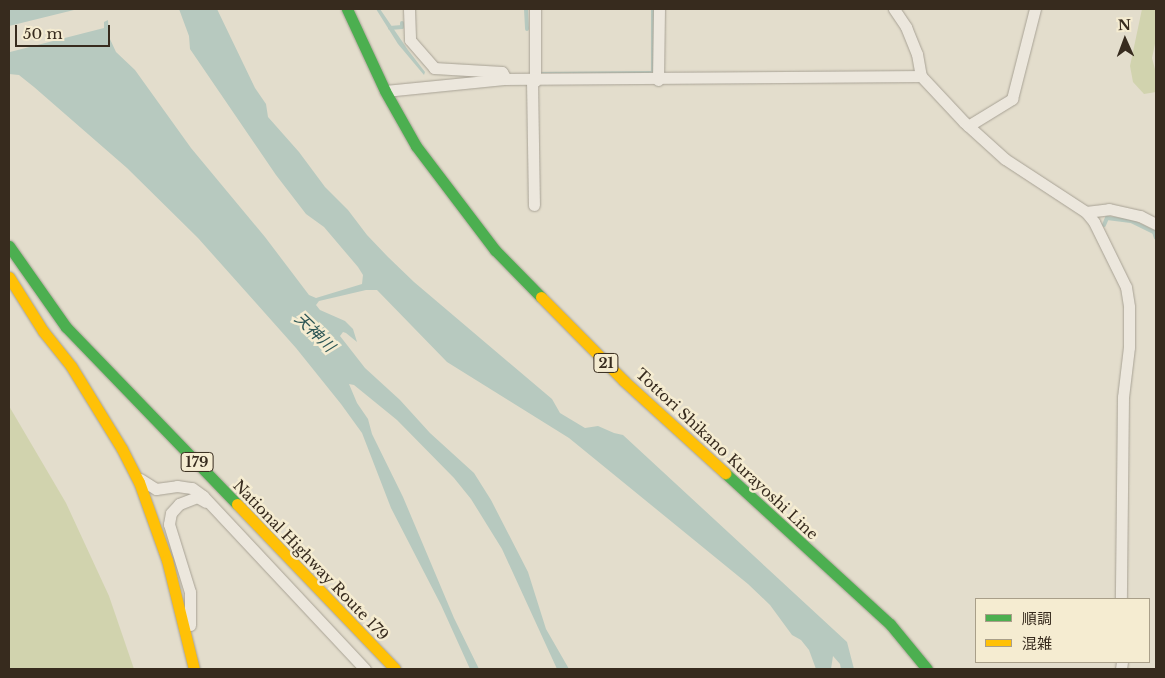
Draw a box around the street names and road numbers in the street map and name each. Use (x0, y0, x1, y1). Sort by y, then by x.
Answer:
road number: 21 (592, 352, 620, 374)
street label: Tottori Shikano Kurayoshi Line (632, 365, 822, 543)
road number: 179 (180, 451, 214, 474)
street label: National Highway Route 179 (229, 476, 393, 644)

